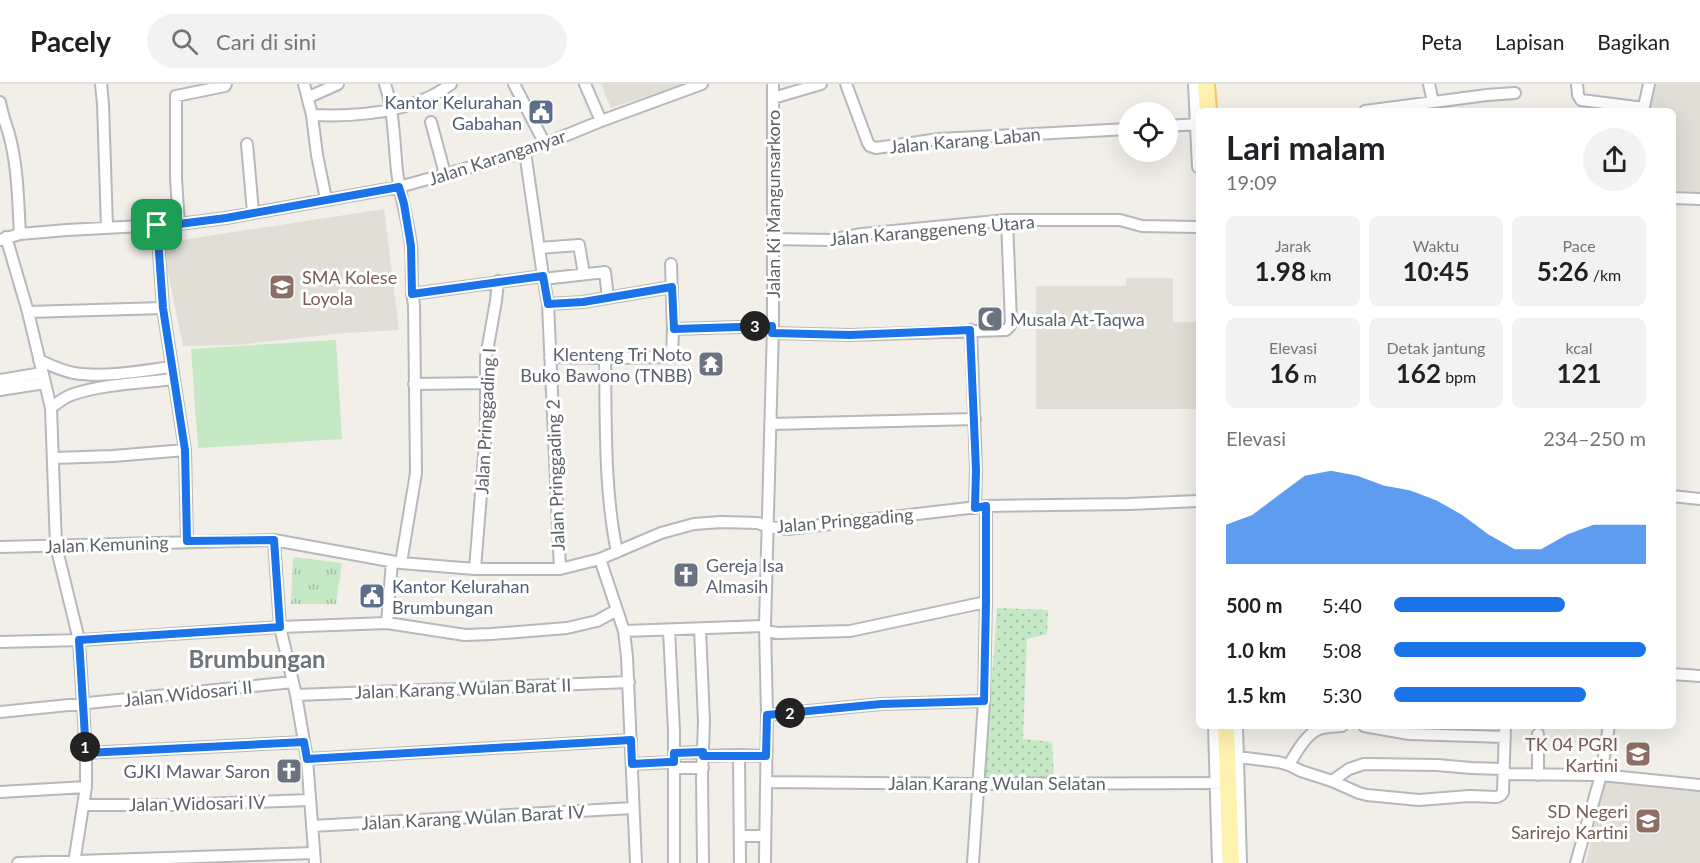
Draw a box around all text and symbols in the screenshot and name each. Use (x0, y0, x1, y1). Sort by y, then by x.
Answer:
search box (147, 14, 567, 68)
text: Pacely (30, 24, 111, 58)
icon: search (168, 25, 201, 58)
text: Cari di sini (216, 28, 316, 55)
text: Peta (1421, 29, 1462, 54)
text: Lapisan (1495, 29, 1564, 54)
text: Bagikan (1597, 29, 1670, 54)
place label: Kantor Kelurahan Gabahan (384, 91, 522, 134)
public building icon: Kantor Kelurahan Gabahan (526, 97, 556, 127)
map controls (1118, 102, 1178, 162)
button: locate (1118, 102, 1178, 162)
street label: Jalan Ki Mangunsarkoro (762, 110, 784, 298)
street label: Jalan Karang Laban (889, 122, 1041, 158)
street label: Jalan Karanganyar (426, 124, 569, 190)
text: Lari malam (1226, 127, 1386, 167)
button: share (1583, 128, 1646, 191)
text: 19:09 (1226, 170, 1277, 194)
pin (131, 199, 182, 250)
icon: arrive (140, 208, 173, 241)
street label: Jalan Karanggeneng Utara (829, 210, 1035, 250)
text: Jarak (1275, 236, 1311, 255)
text: Waktu (1413, 236, 1459, 255)
text: Pace (1562, 236, 1596, 255)
text: 1.98 (1255, 255, 1306, 287)
text: 10:45 (1402, 255, 1470, 287)
text: 5:26 (1537, 255, 1589, 287)
text: km (1306, 265, 1331, 284)
text: /km (1589, 265, 1621, 284)
place label: SMA Kolese Loyola (302, 266, 397, 309)
school or university icon: SMA Kolese Loyola (267, 272, 297, 302)
mosque icon: Musala At-Taqwa (975, 304, 1005, 334)
place label: Musala At-Taqwa (1010, 308, 1145, 330)
pin: 3 (740, 311, 770, 341)
text: 3 (750, 316, 760, 335)
text: Elevasi (1269, 338, 1317, 357)
text: Detak jantung (1387, 338, 1485, 357)
text: kcal (1565, 338, 1593, 357)
place label: Klenteng Tri Noto Buko Bawono (TNBB) (520, 343, 692, 386)
street label: Jalan Pringgading I (470, 347, 500, 495)
temple icon: Klenteng Tri Noto Buko Bawono (TNBB) (696, 349, 726, 379)
text: 16 (1269, 357, 1299, 389)
text: 162 (1396, 357, 1441, 389)
text: 121 (1556, 357, 1602, 389)
text: m (1299, 367, 1317, 386)
text: bpm (1441, 367, 1476, 386)
street label: Jalan Pringgading 2 (541, 399, 569, 551)
text: Elevasi (1226, 426, 1286, 450)
text: 234–250 m (1543, 426, 1646, 450)
street label: Jalan Pringgading (776, 503, 914, 537)
street label: Jalan Kemuning (45, 531, 169, 557)
place label: Gereja Isa Almasih (706, 554, 784, 597)
church icon: Gereja Isa Almasih (671, 560, 701, 590)
place label: Kantor Kelurahan Brumbungan (392, 575, 530, 618)
public building icon: Kantor Kelurahan Brumbungan (357, 581, 387, 611)
text: 500 m (1226, 593, 1282, 617)
text: 5:40 (1322, 593, 1362, 617)
text: 1.0 km (1226, 638, 1286, 662)
text: 5:08 (1322, 638, 1362, 662)
district label: Brumbungan (188, 644, 326, 673)
street label: Jalan Karang Wulan Barat II (354, 673, 572, 703)
street label: Jalan Widosari II (123, 675, 253, 711)
text: 1.5 km (1226, 683, 1286, 707)
text: 5:30 (1322, 683, 1362, 707)
pin: 2 (775, 698, 805, 728)
text: 2 (785, 703, 795, 722)
pin: 1 (70, 732, 100, 762)
place label: TK 04 PGRI Kartini (1525, 733, 1618, 776)
text: 1 (80, 737, 90, 756)
school or university icon: TK 04 PGRI Kartini (1623, 739, 1653, 769)
church icon: GJKI Mawar Saron (274, 756, 304, 786)
place label: GJKI Mawar Saron (124, 760, 270, 782)
street label: Jalan Karang Wulan Selatan (888, 772, 1106, 794)
street label: Jalan Widosari IV (129, 791, 266, 815)
street label: Jalan Karang Wulan Barat IV (361, 800, 586, 834)
place label: SD Negeri Sarirejo Kartini (1511, 800, 1628, 843)
school or university icon: SD Negeri Sarirejo Kartini (1633, 806, 1663, 836)

